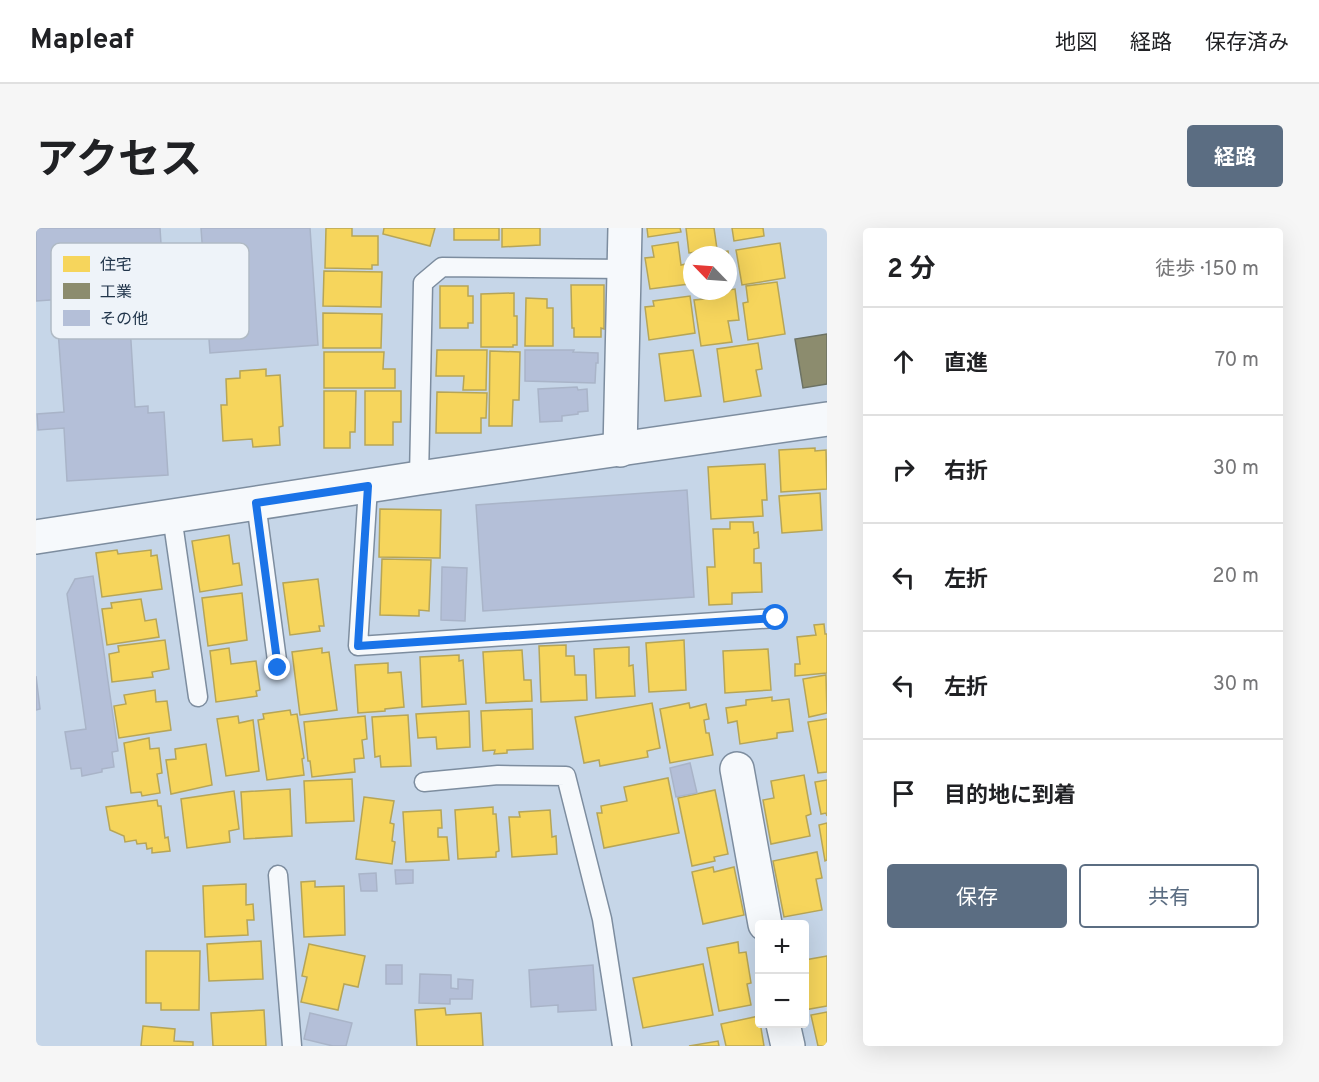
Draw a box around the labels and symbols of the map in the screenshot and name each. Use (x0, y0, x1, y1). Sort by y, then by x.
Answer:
legend (51, 243, 249, 339)
north arrow (683, 246, 737, 300)
text: 住宅 (100, 256, 132, 276)
text: 工業 (100, 283, 132, 303)
text: その他 (100, 310, 148, 330)
route start (762, 604, 788, 630)
route end (264, 654, 290, 680)

